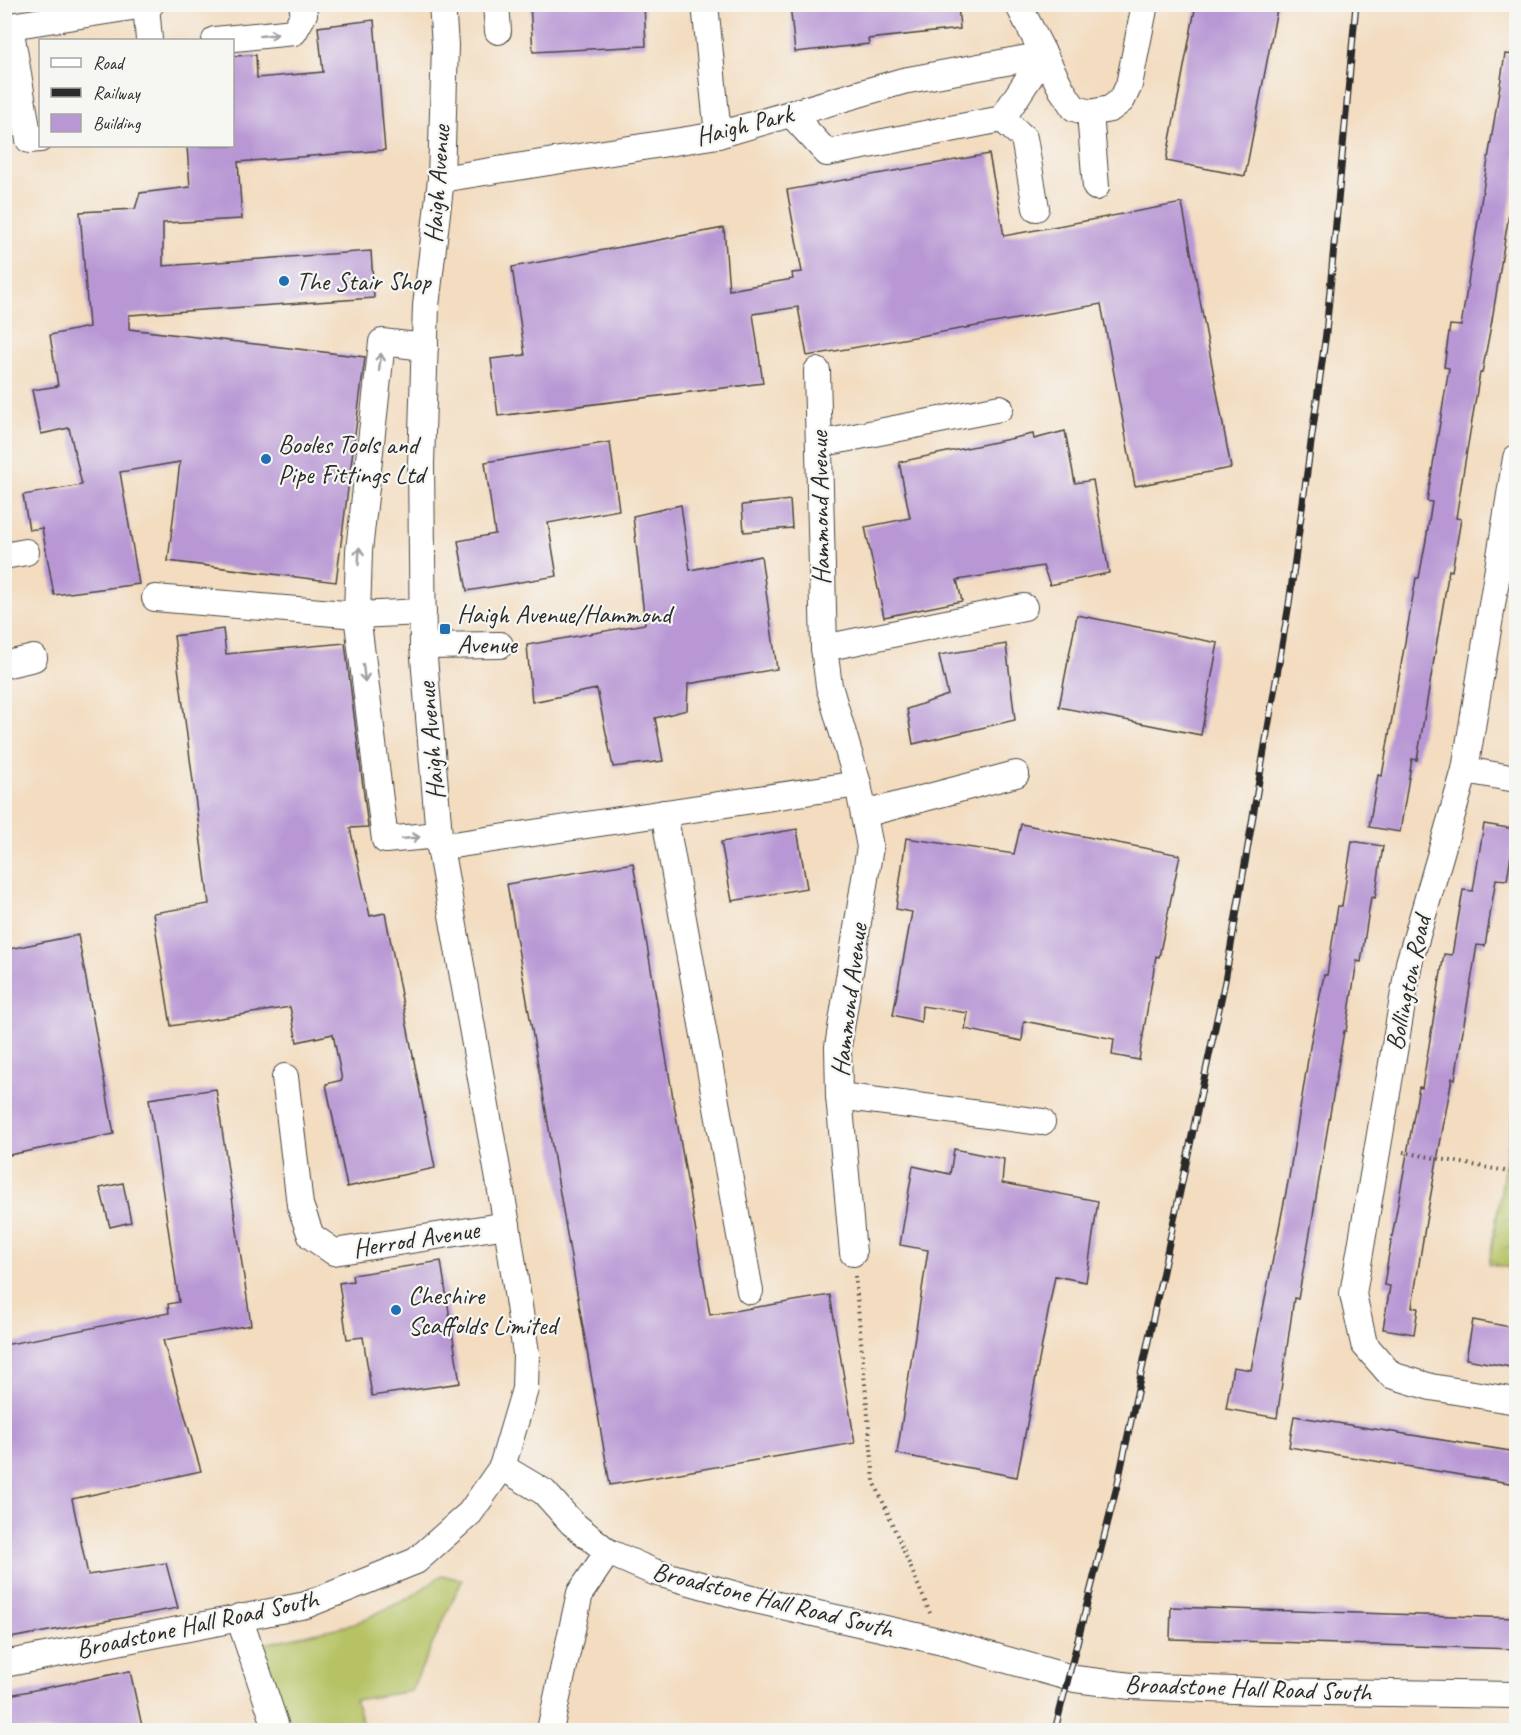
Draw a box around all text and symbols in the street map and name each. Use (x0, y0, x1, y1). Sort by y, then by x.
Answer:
one-way arrow (259, 29, 279, 40)
legend (39, 39, 234, 147)
text: Road (93, 52, 126, 74)
text: Railway (93, 82, 141, 104)
street label: Haigh Park (692, 96, 798, 153)
text: Building (93, 112, 142, 134)
street label: Haigh Avenue (416, 123, 458, 244)
place label: The Stair Shop (296, 265, 433, 298)
marker: The Stair Shop (277, 274, 291, 288)
one-way arrow (374, 353, 385, 373)
place label: Booles Tools and Pipe Fittings Ltd (278, 428, 428, 491)
street label: Hammond Avenue (802, 429, 838, 585)
marker: Booles Tools and Pipe Fittings Ltd (259, 452, 273, 466)
one-way arrow (353, 547, 364, 567)
place label: Haigh Avenue/Hammond Avenue (457, 598, 675, 661)
marker: Haigh Avenue/Hammond Avenue (438, 622, 452, 636)
one-way arrow (359, 662, 370, 682)
street label: Haigh Avenue (409, 679, 453, 801)
one-way arrow (400, 832, 420, 843)
street label: Bollington Road (1378, 909, 1439, 1053)
street label: Hammond Avenue (823, 920, 875, 1078)
street label: Herrod Avenue (351, 1213, 483, 1265)
place label: Cheshire Scaffolds Limited (408, 1279, 560, 1342)
marker: Cheshire Scaffolds Limited (389, 1303, 403, 1317)
street label: Broadstone Hall Road South (649, 1554, 898, 1646)
street label: Broadstone Hall Road South (73, 1582, 323, 1666)
street label: Broadstone Hall Road South (1124, 1667, 1374, 1709)

